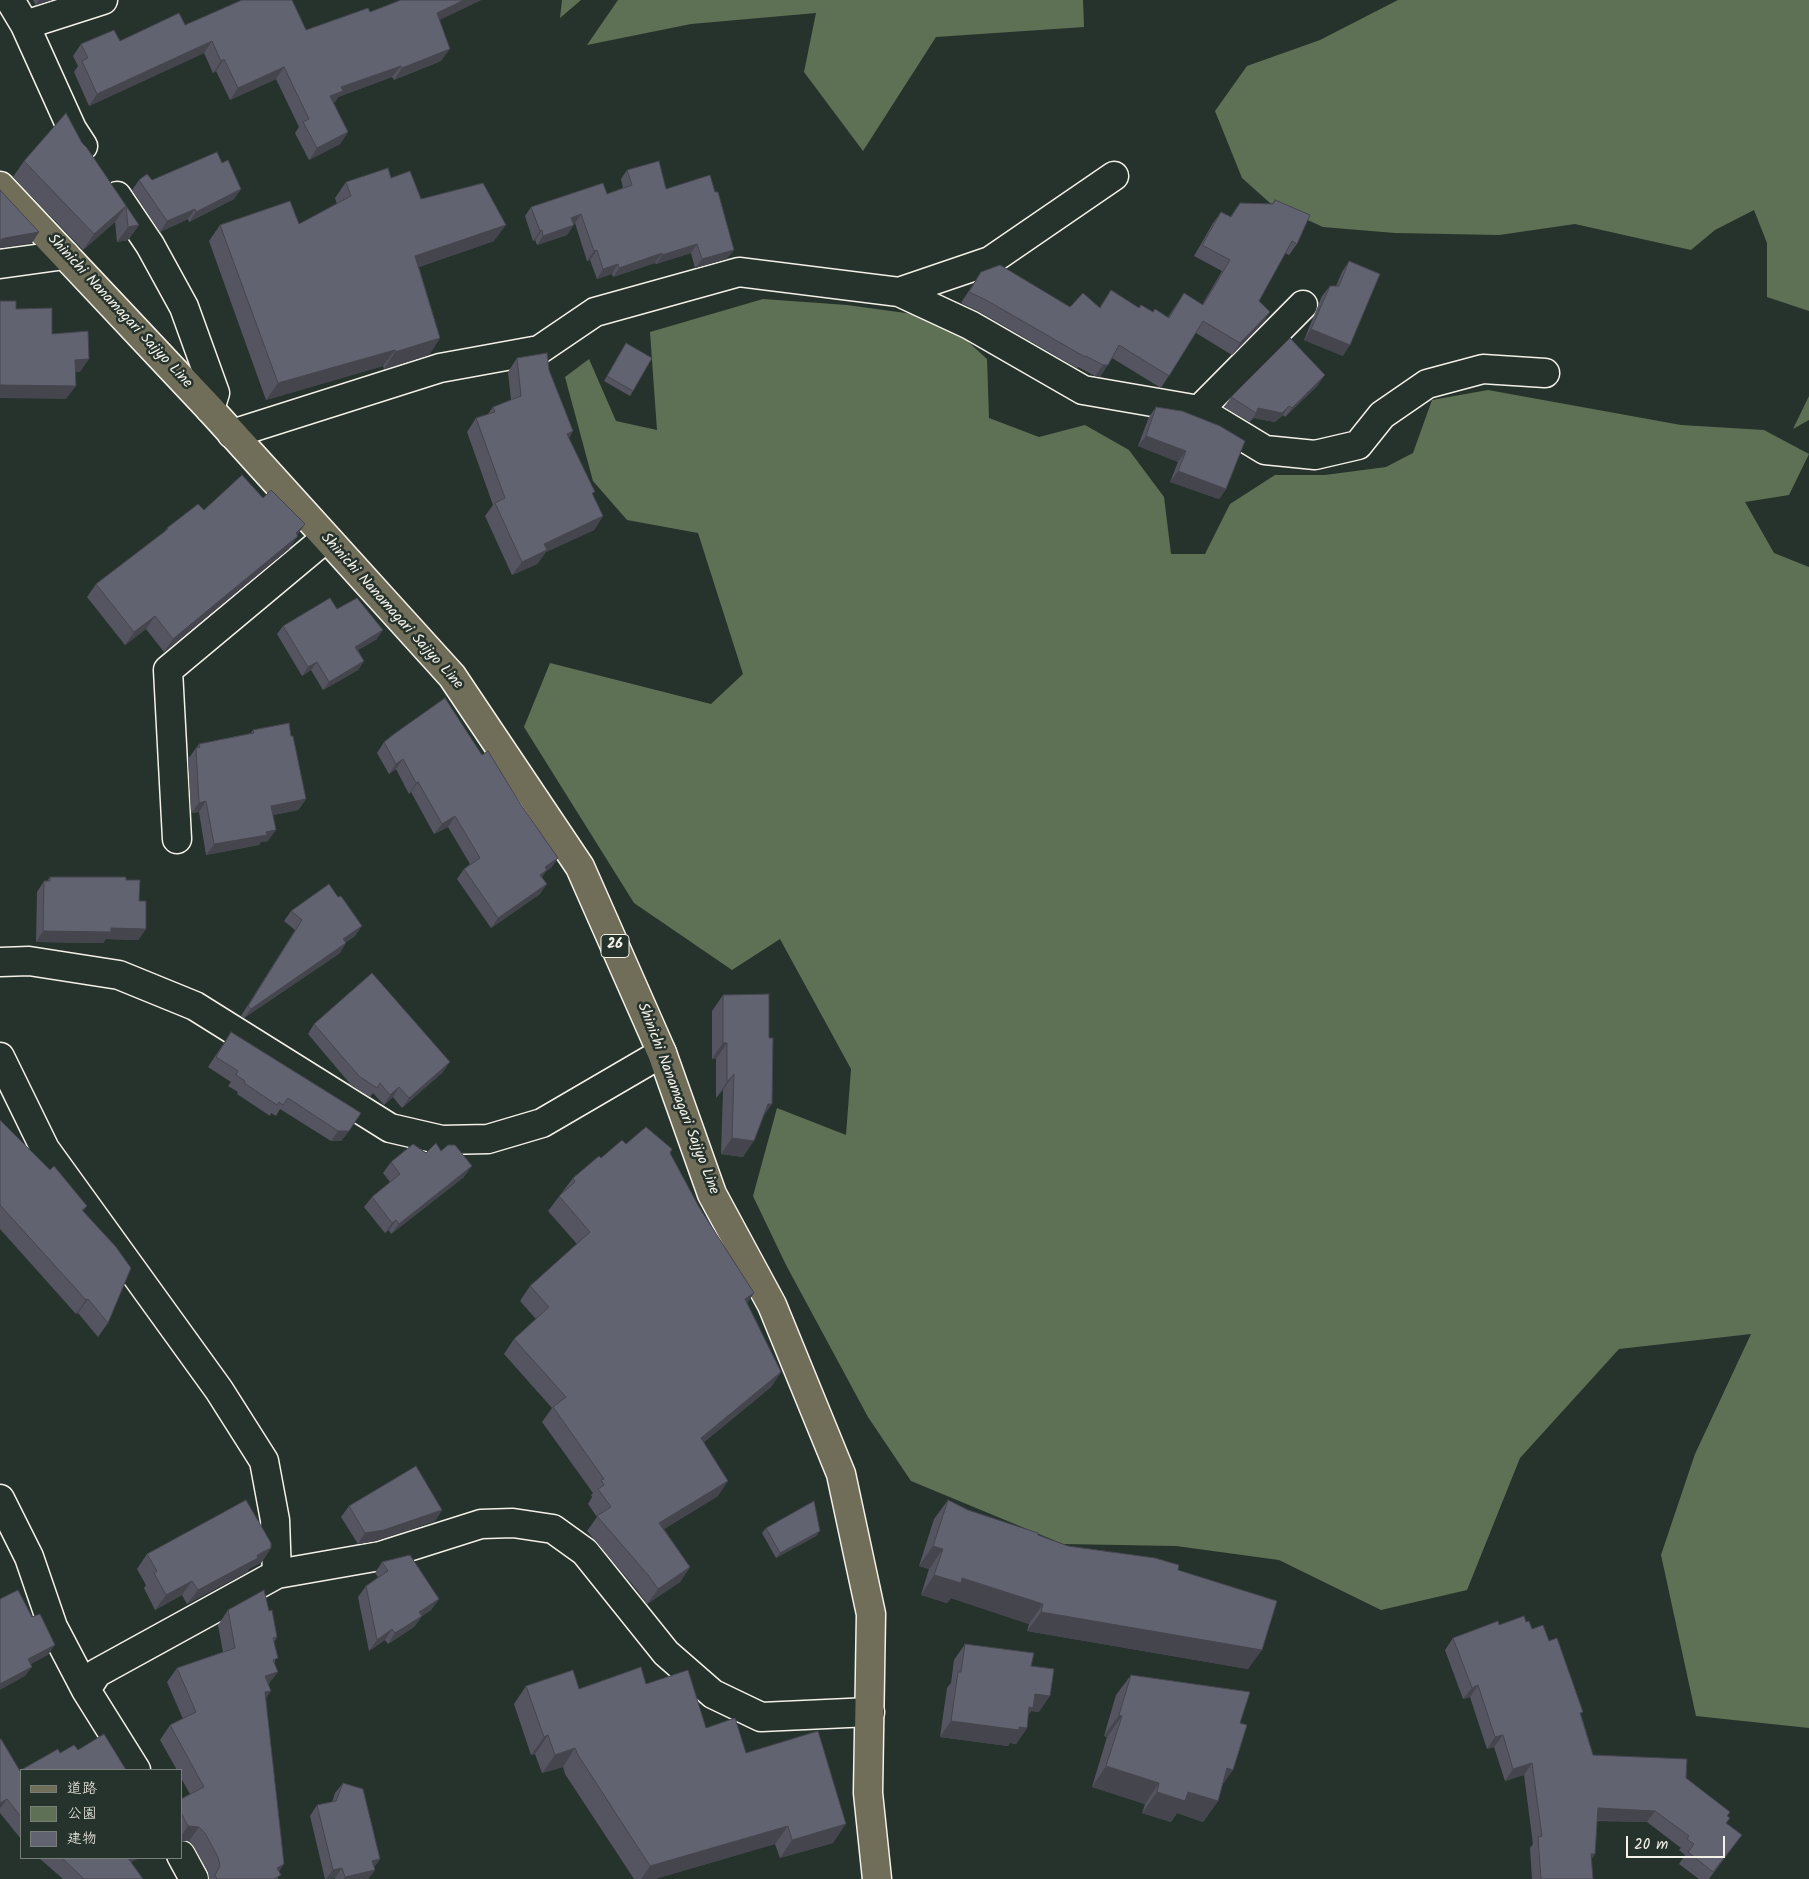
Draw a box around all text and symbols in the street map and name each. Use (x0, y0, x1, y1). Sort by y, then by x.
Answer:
street label: Shinichi Nanamagari Saijyo Line (43, 231, 195, 393)
street label: Shinichi Nanamagari Saijyo Line (316, 530, 466, 694)
road number: 26 (601, 934, 629, 958)
street label: Shinichi Nanamagari Saijyo Line (632, 1001, 722, 1197)
legend (20, 1769, 182, 1859)
text: 道路 (67, 1777, 97, 1801)
text: 公園 (67, 1802, 97, 1826)
scale bar (1629, 1826, 1728, 1858)
text: 建物 (67, 1827, 97, 1851)
text: 20 m (1634, 1833, 1668, 1857)

